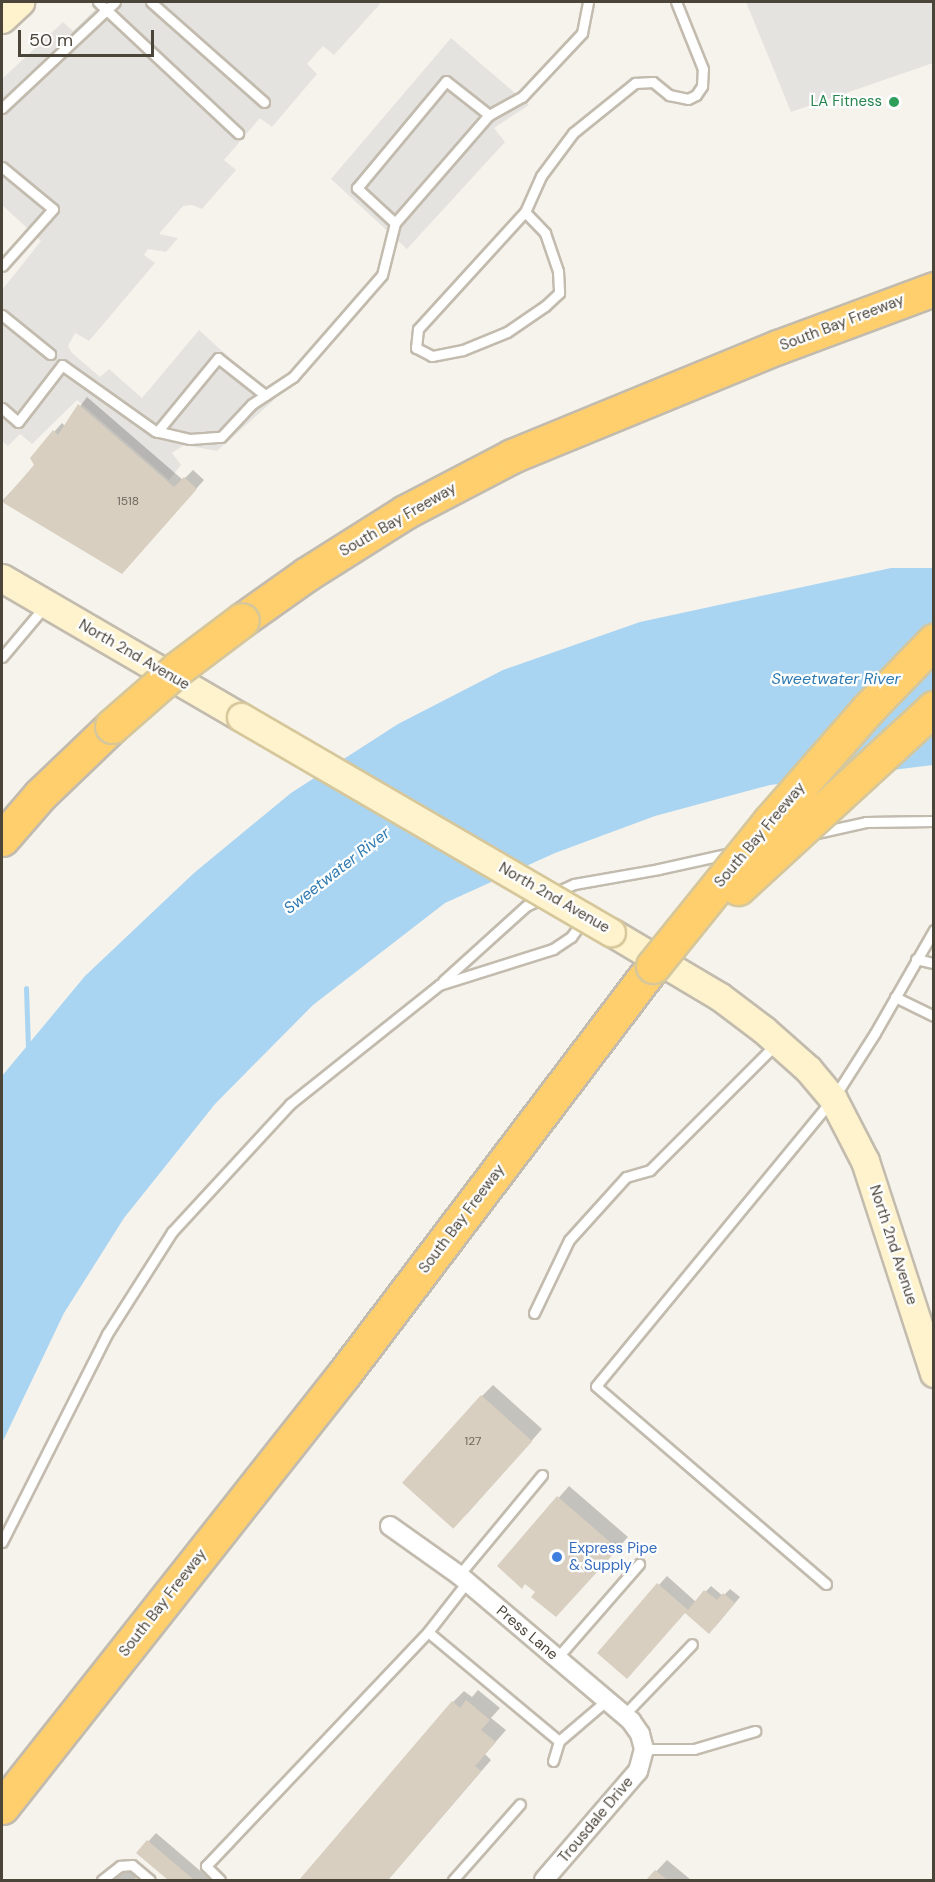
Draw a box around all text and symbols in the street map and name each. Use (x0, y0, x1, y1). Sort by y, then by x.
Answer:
scale bar (21, 18, 158, 56)
text: 50 m (29, 28, 73, 52)
place label: LA Fitness (810, 93, 882, 111)
marker: LA Fitness (887, 95, 901, 109)
street label: South Bay Freeway (777, 291, 907, 355)
street label: South Bay Freeway (337, 479, 459, 561)
house number: 1518 (117, 495, 139, 509)
street label: North 2nd Avenue (75, 616, 193, 694)
water label: Sweetwater River (771, 669, 901, 689)
street label: South Bay Freeway (711, 779, 809, 891)
water label: Sweetwater River (280, 824, 394, 918)
street label: North 2nd Avenue (495, 859, 613, 937)
street label: South Bay Freeway (415, 1161, 509, 1277)
street label: North 2nd Avenue (865, 1183, 921, 1307)
house number: 127 (465, 1435, 481, 1449)
place label: Express Pipe & Supply (569, 1539, 657, 1574)
street label: South Bay Freeway (115, 1546, 211, 1660)
marker: Express Pipe & Supply (550, 1550, 564, 1564)
street label: Press Lane (493, 1602, 561, 1664)
street label: Trousdale Drive (555, 1773, 637, 1867)

